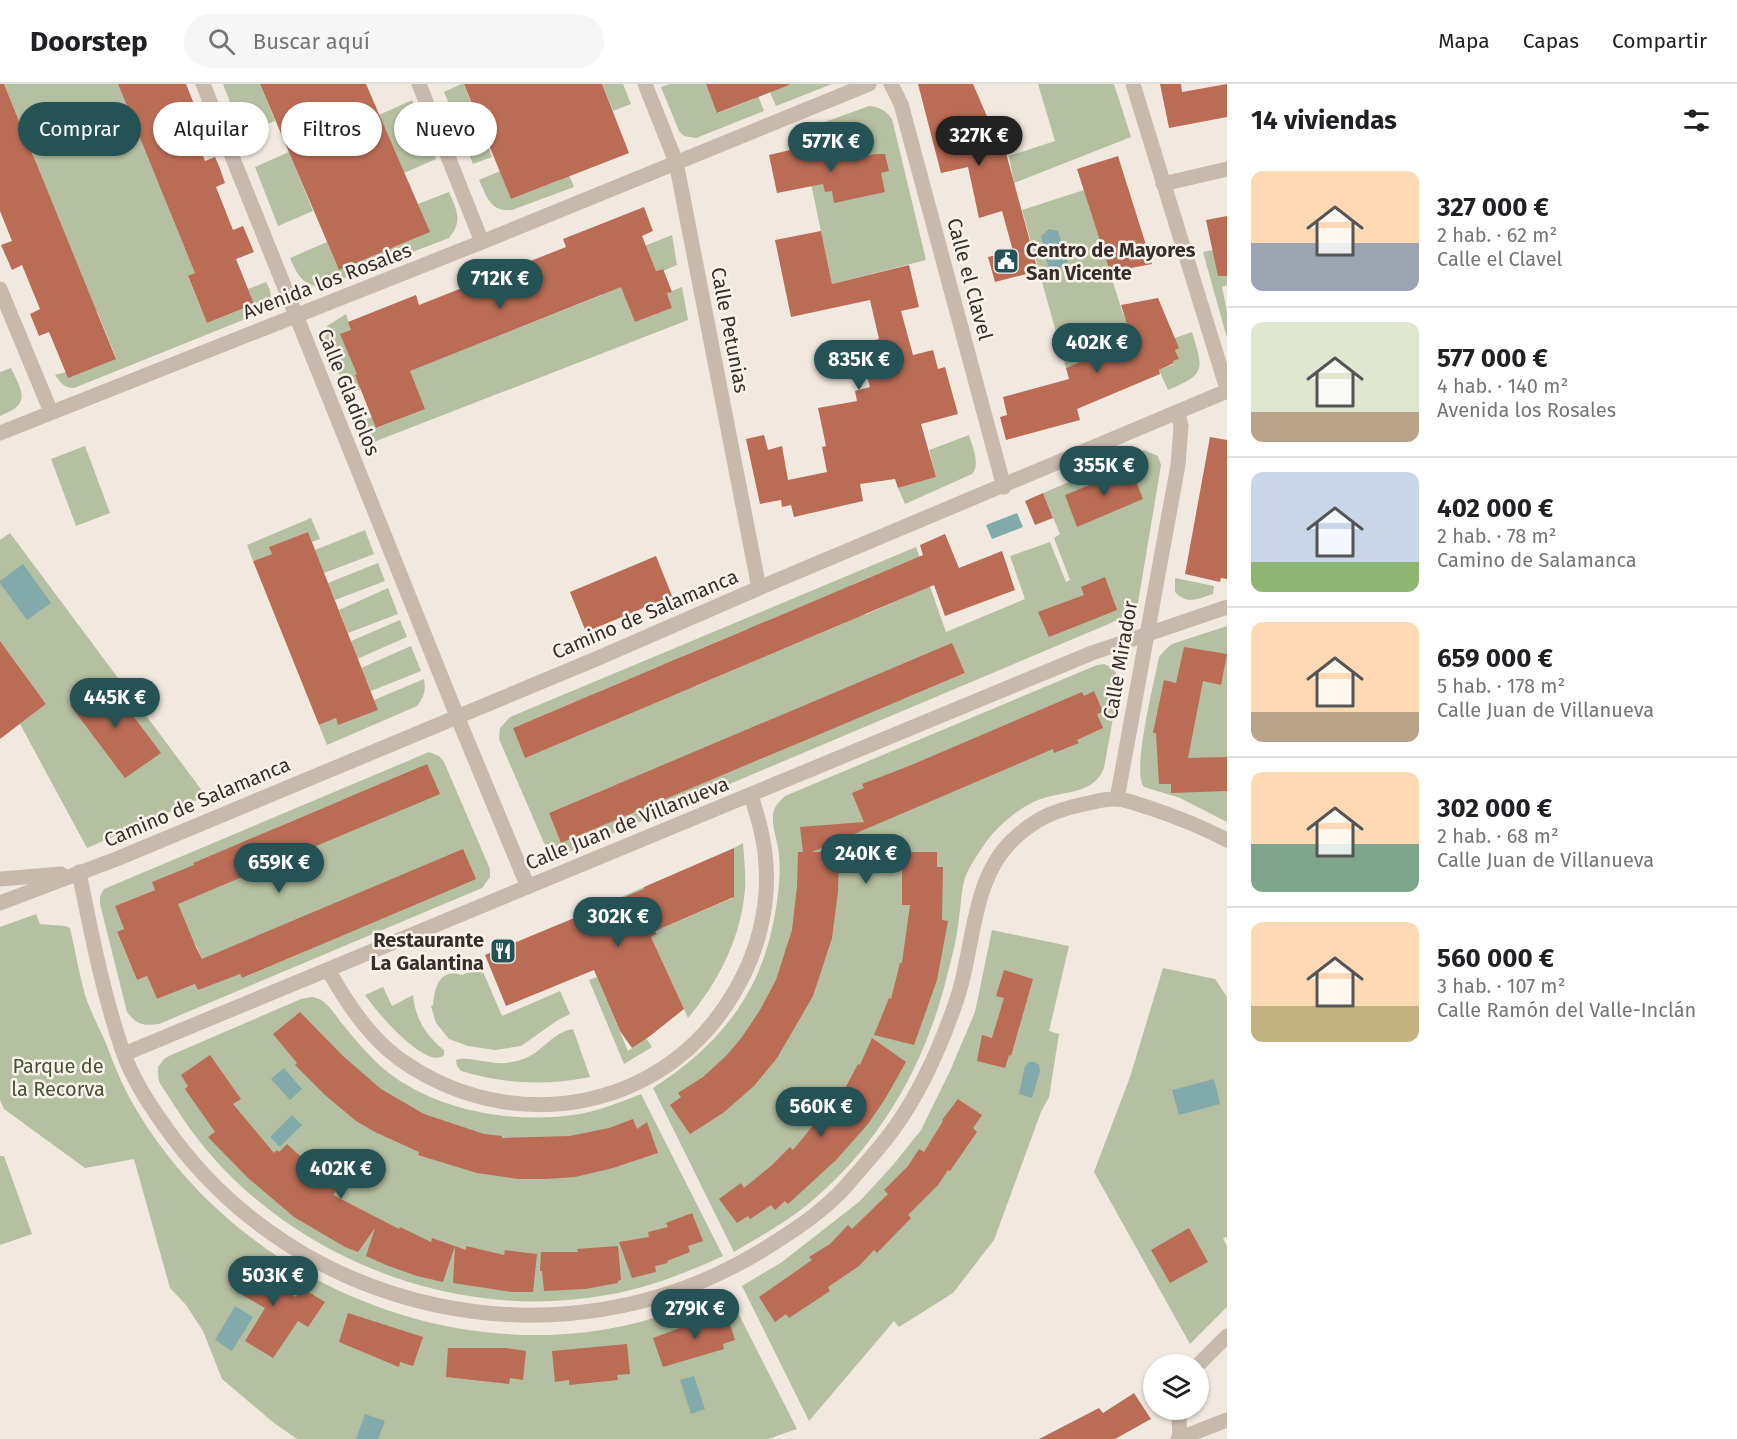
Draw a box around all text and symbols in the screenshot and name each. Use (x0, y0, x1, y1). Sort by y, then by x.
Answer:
search box (184, 14, 604, 68)
text: Doorstep (30, 25, 148, 58)
icon: search (205, 25, 238, 58)
text: Buscar aquí (253, 28, 370, 55)
text: Mapa (1438, 28, 1490, 54)
text: Capas (1523, 28, 1579, 54)
text: Compartir (1612, 28, 1707, 54)
chip: Comprar (18, 102, 141, 156)
chip: Alquilar (153, 102, 269, 156)
chip: Filtros (281, 102, 382, 156)
chip: Nuevo (394, 102, 497, 156)
icon: filters (1680, 104, 1713, 137)
text: 14 viviendas (1251, 105, 1397, 136)
pin: 327K € (930, 116, 1028, 167)
pin: 577K € (782, 122, 880, 173)
text: 327K € (950, 123, 1008, 147)
text: 577K € (802, 129, 860, 153)
text: 327 000 € (1437, 192, 1549, 223)
icon: home (1299, 195, 1371, 267)
street label: Calle el Clavel (942, 215, 998, 343)
text: 2 hab. · 62 m² (1437, 223, 1557, 247)
street label: Avenida los Rosales (239, 238, 415, 324)
place label: Centro de Mayores San Vicente (1026, 238, 1196, 285)
public building icon: Centro de Mayores San Vicente (991, 246, 1021, 276)
text: Calle el Clavel (1437, 247, 1562, 271)
pin: 712K € (451, 259, 549, 310)
street label: Calle Petunias (706, 265, 754, 395)
text: 712K € (471, 266, 529, 290)
pin: 402K € (1048, 323, 1146, 374)
street label: Calle Gladiolos (313, 325, 385, 459)
text: 402K € (1066, 330, 1128, 354)
pin: 835K € (810, 340, 908, 391)
text: 577 000 € (1437, 343, 1548, 374)
icon: home (1299, 346, 1371, 418)
text: 835K € (828, 347, 890, 371)
text: 4 hab. · 140 m² (1437, 374, 1568, 398)
text: Avenida los Rosales (1437, 398, 1616, 422)
pin: 355K € (1055, 446, 1153, 497)
text: 355K € (1074, 453, 1134, 477)
text: 402 000 € (1437, 493, 1553, 524)
icon: home (1299, 496, 1371, 568)
text: 2 hab. · 78 m² (1437, 524, 1557, 548)
text: Camino de Salamanca (1437, 548, 1637, 572)
street label: Camino de Salamanca (548, 564, 742, 664)
street label: Calle Mirador (1098, 599, 1142, 721)
text: 659 000 € (1437, 643, 1553, 674)
icon: home (1299, 646, 1371, 718)
text: 5 hab. · 178 m² (1437, 674, 1565, 698)
pin: 445K € (66, 678, 164, 729)
text: 445K € (84, 685, 146, 709)
text: Calle Juan de Villanueva (1437, 698, 1654, 722)
street label: Camino de Salamanca (100, 752, 294, 852)
street label: Calle Juan de Villanueva (522, 771, 732, 875)
text: 302 000 € (1437, 793, 1552, 824)
icon: home (1299, 796, 1371, 868)
text: 2 hab. · 68 m² (1437, 824, 1559, 848)
pin: 240K € (817, 834, 915, 885)
text: 240K € (835, 841, 897, 865)
pin: 659K € (230, 843, 328, 894)
text: Calle Juan de Villanueva (1437, 848, 1654, 872)
text: 659K € (248, 850, 310, 874)
pin: 302K € (569, 897, 667, 948)
text: 302K € (587, 904, 649, 928)
place label: Restaurante La Galantina (370, 928, 484, 975)
restaurant icon: Restaurante La Galantina (488, 936, 518, 966)
text: 560 000 € (1437, 943, 1554, 974)
icon: home (1299, 946, 1371, 1018)
text: 3 hab. · 107 m² (1437, 974, 1565, 998)
text: Calle Ramón del Valle-Inclán (1437, 998, 1696, 1022)
park label: Parque de la Recorva (11, 1054, 105, 1101)
pin: 560K € (772, 1087, 870, 1138)
text: 560K € (790, 1094, 852, 1118)
pin: 402K € (292, 1149, 390, 1200)
text: 402K € (310, 1156, 372, 1180)
pin: 503K € (224, 1256, 322, 1307)
text: 503K € (242, 1263, 304, 1287)
pin: 279K € (646, 1289, 744, 1340)
text: 279K € (665, 1296, 725, 1320)
map controls (1143, 1354, 1209, 1420)
button: layers (1143, 1354, 1209, 1420)

